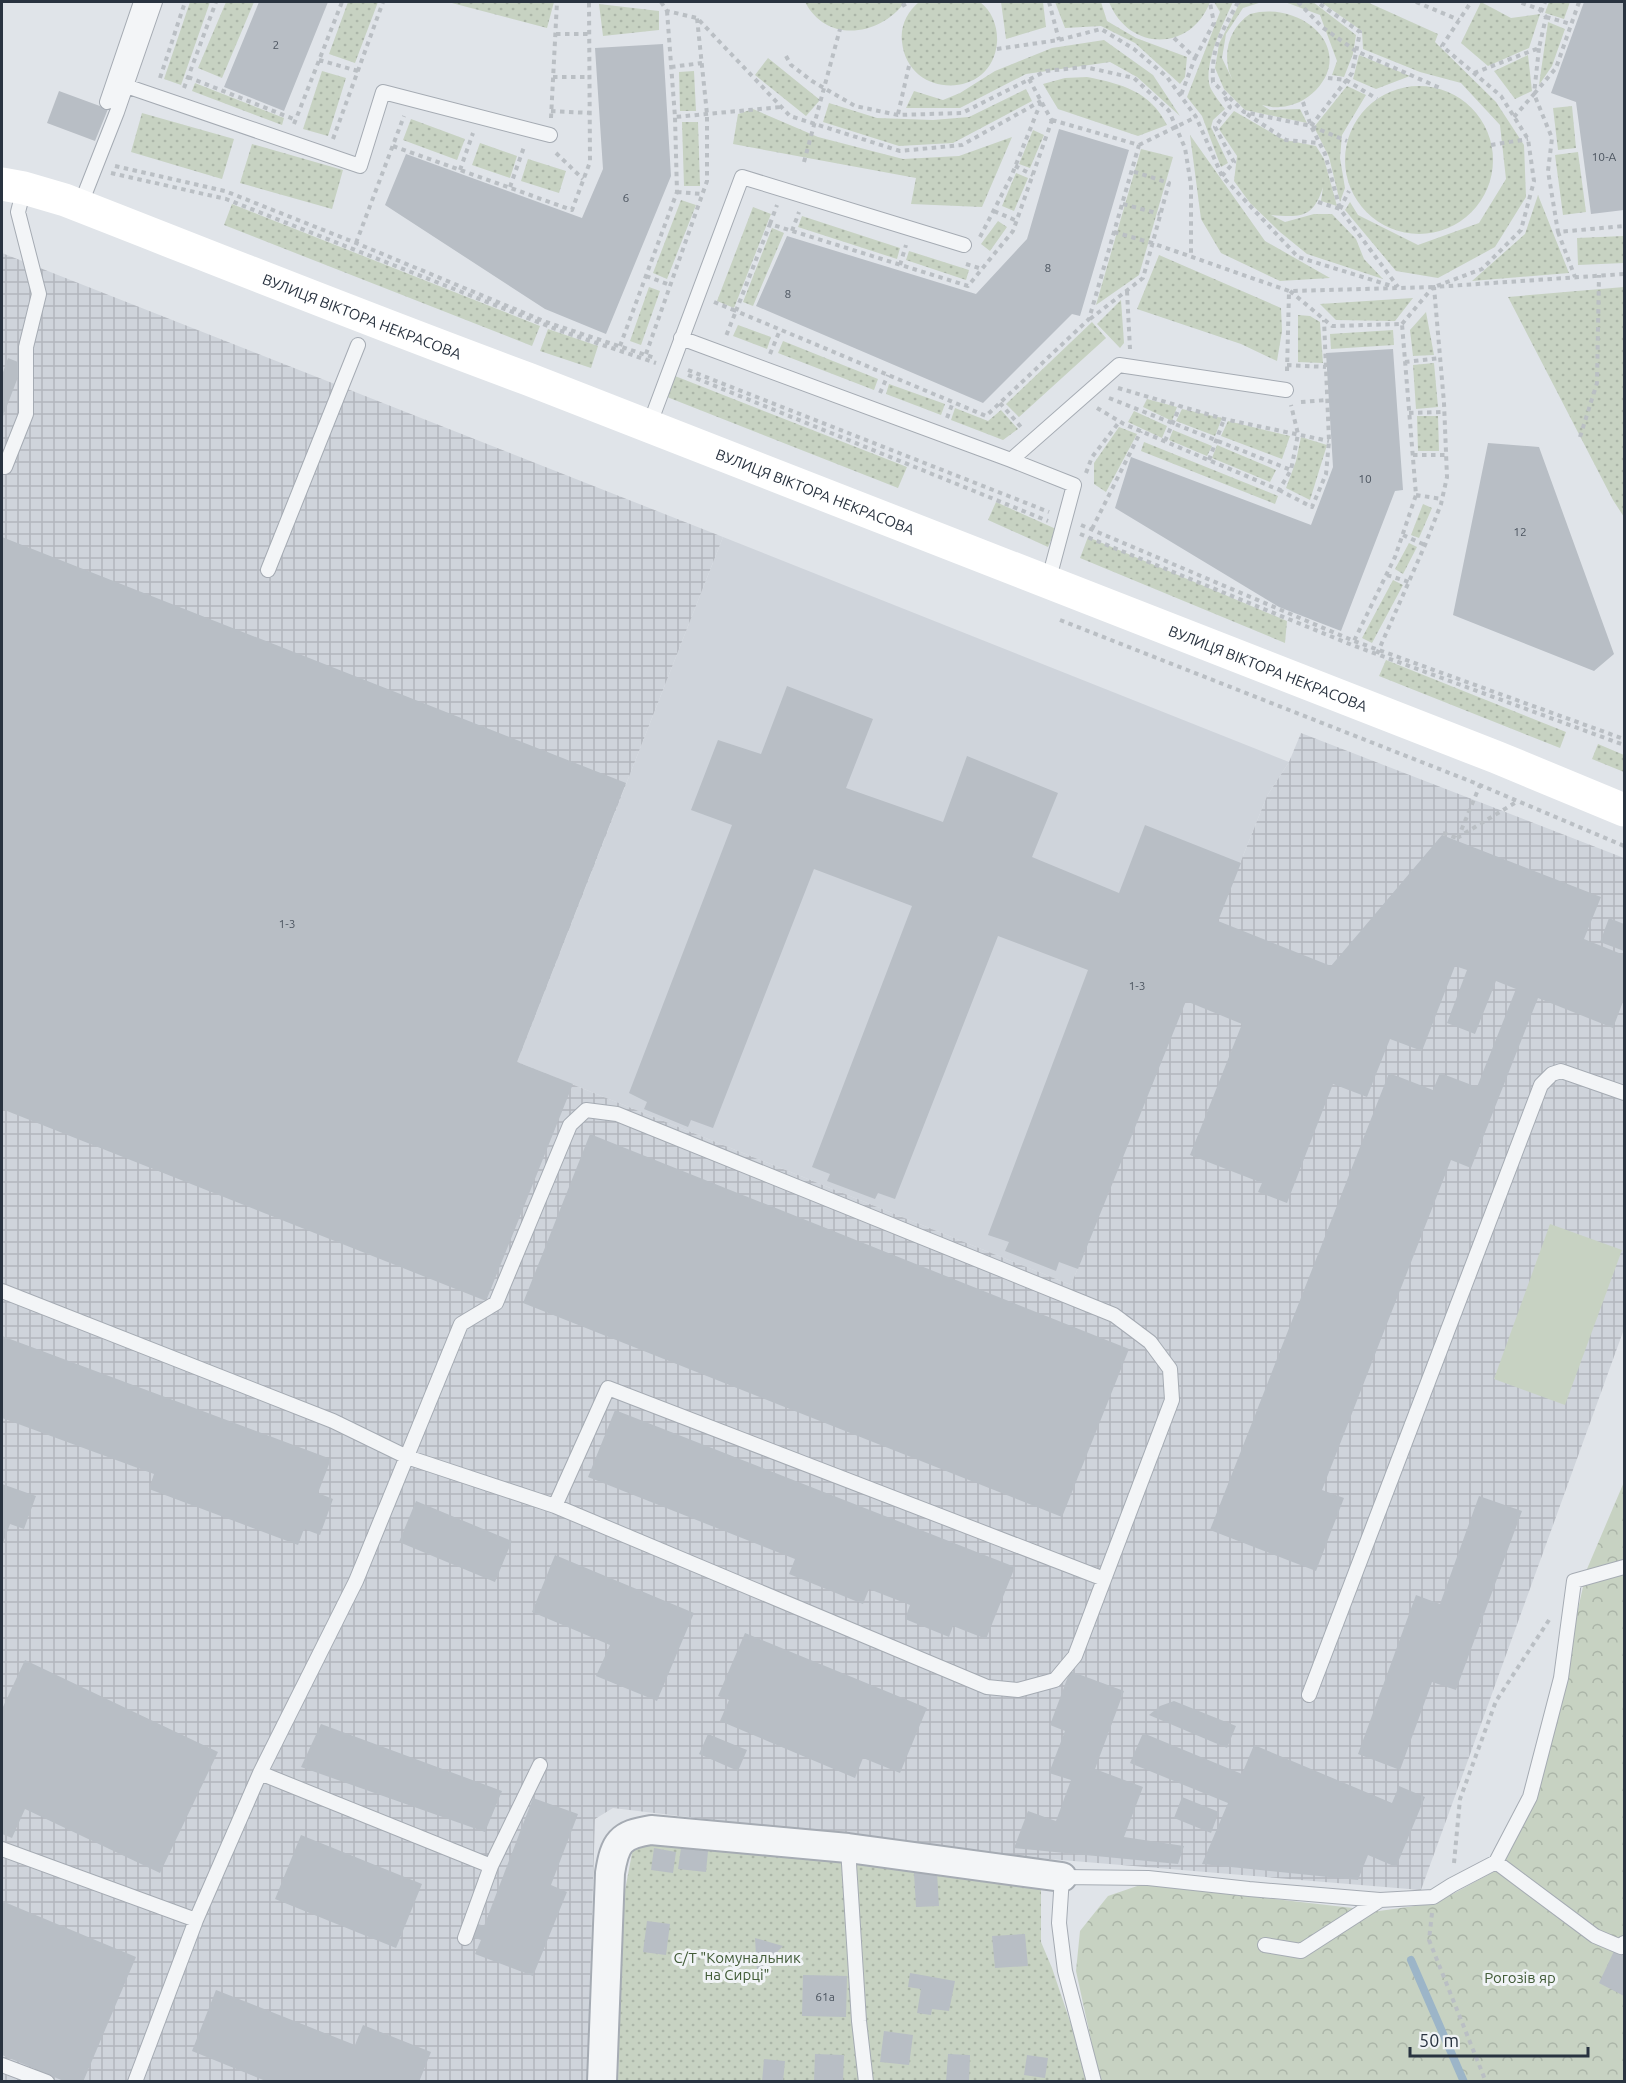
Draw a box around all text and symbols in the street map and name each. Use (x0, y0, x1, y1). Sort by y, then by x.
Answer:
house number: 2 (273, 38, 279, 51)
house number: 10-А (1592, 150, 1617, 163)
house number: 6 (623, 191, 630, 204)
house number: 8 (1045, 261, 1052, 274)
street label: ВУЛИЦЯ ВІКТОРА НЕКРАСОВА (260, 270, 464, 362)
house number: 8 (785, 287, 792, 300)
street label: ВУЛИЦЯ ВІКТОРА НЕКРАСОВА (714, 445, 917, 538)
house number: 10 (1358, 472, 1372, 485)
house number: 12 (1513, 525, 1527, 538)
street label: ВУЛИЦЯ ВІКТОРА НЕКРАСОВА (1166, 622, 1370, 715)
house number: 1-3 (278, 917, 296, 930)
house number: 1-3 (1128, 979, 1146, 992)
park label: С/Т "Комунальник на Сирці" (673, 1949, 801, 1983)
park label: Рогозів яр (1484, 1969, 1556, 1986)
house number: 61а (815, 1990, 835, 2003)
scale bar (1410, 2020, 1588, 2058)
text: 50 m (1419, 2030, 1459, 2050)

